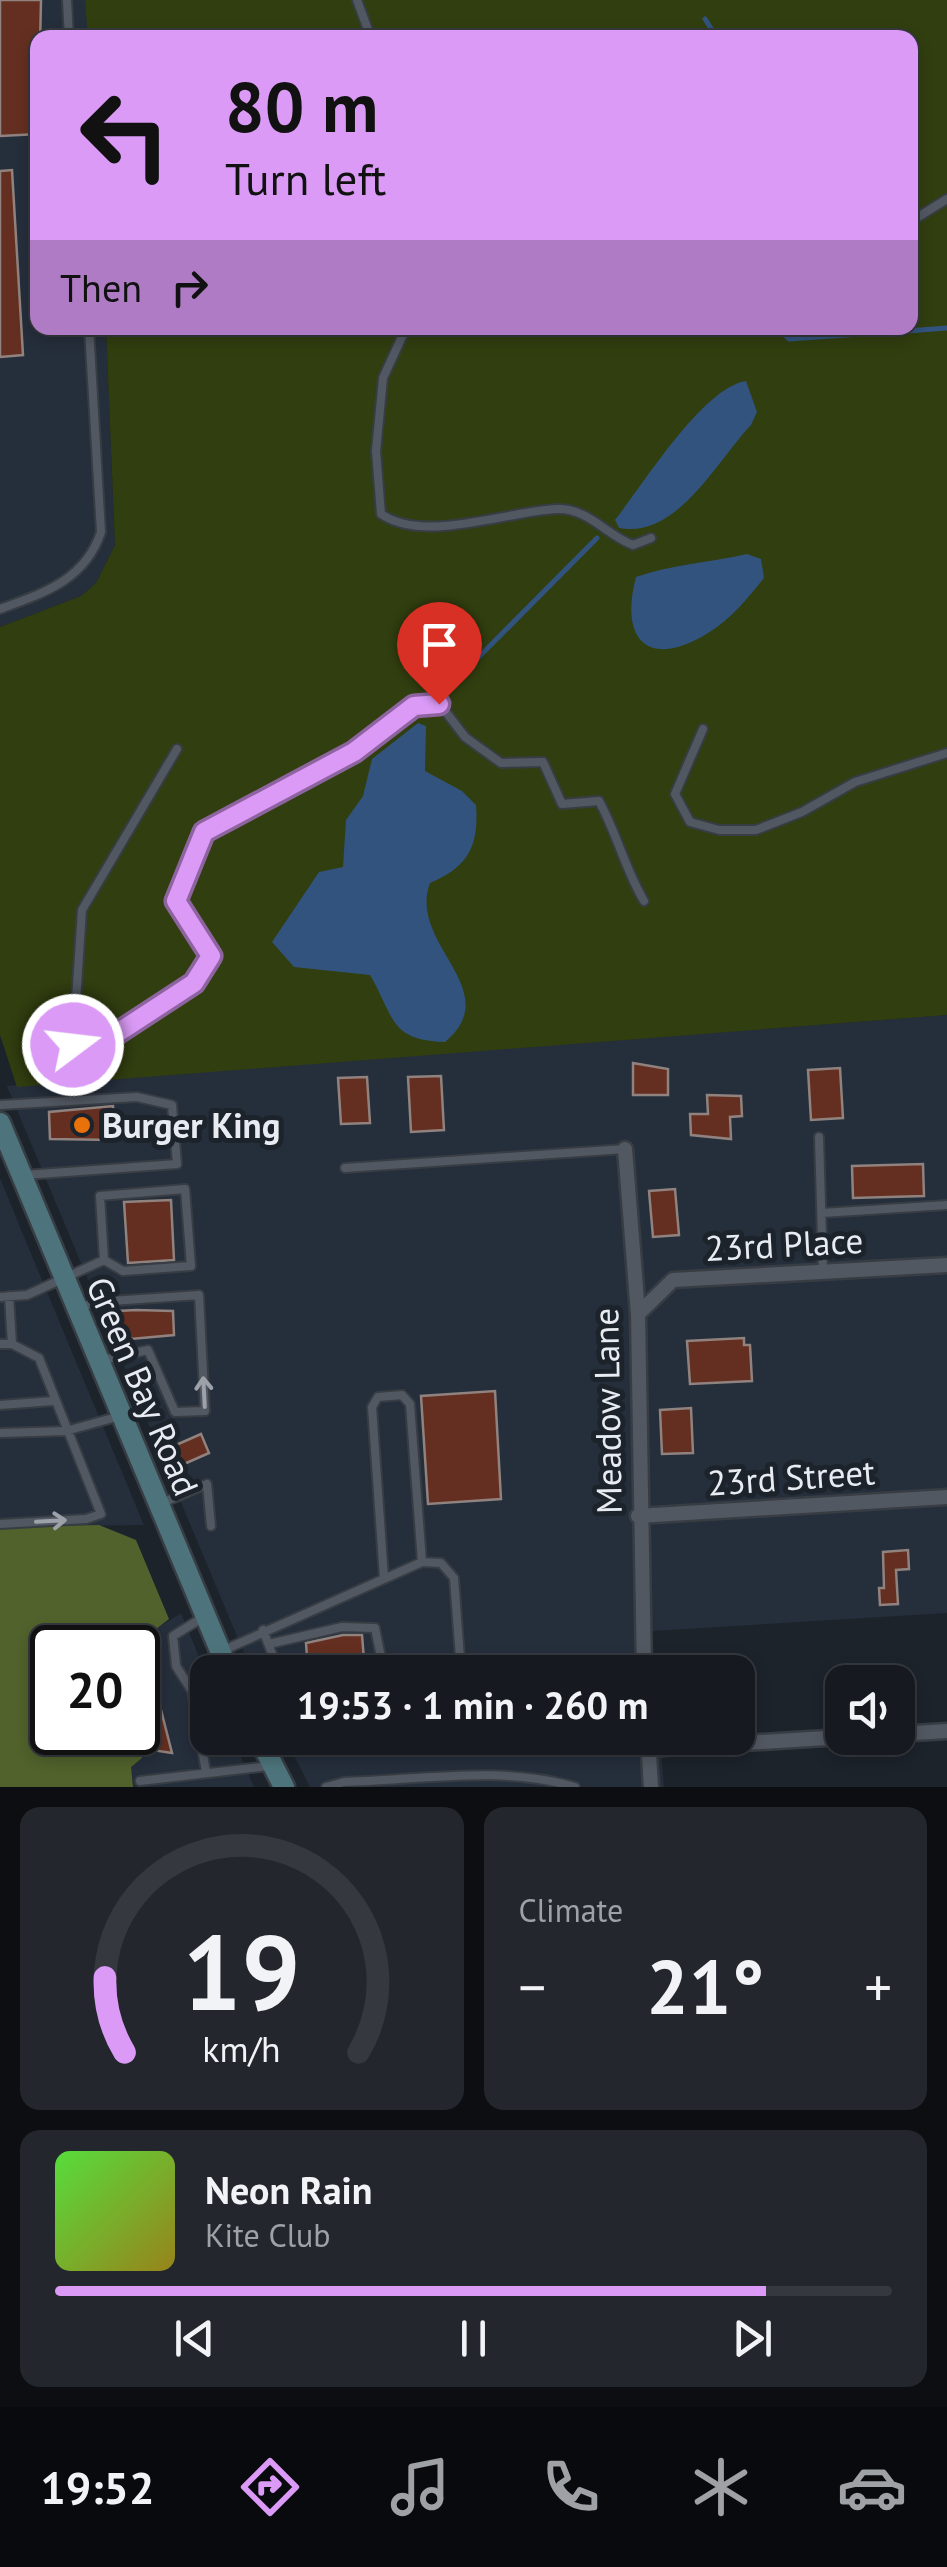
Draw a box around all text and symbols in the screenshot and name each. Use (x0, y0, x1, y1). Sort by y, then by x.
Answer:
text: 80 m (225, 61, 378, 151)
icon: left (60, 70, 190, 200)
text: Turn left (225, 149, 386, 207)
icon: right (162, 260, 217, 315)
text: Then (60, 263, 142, 312)
pin (397, 602, 482, 705)
icon: arrive (412, 617, 467, 672)
position arrow (21, 993, 125, 1097)
place label: Burger King (102, 1102, 280, 1148)
marker: Burger King (71, 1114, 93, 1136)
street label: 23rd Place (704, 1217, 864, 1271)
street label: Green Bay Road (76, 1270, 210, 1502)
street label: Meadow Lane (582, 1308, 632, 1514)
one-way arrow (194, 1377, 213, 1409)
street label: 23rd Street (706, 1448, 876, 1506)
one-way arrow (34, 1511, 66, 1530)
speed limit sign: 20 (30, 1625, 160, 1755)
map controls (825, 1665, 915, 1755)
button: sound (825, 1665, 915, 1755)
text: 19:53 · 1 min · 260 m (297, 1680, 648, 1729)
text: Climate (519, 1889, 623, 1931)
text: 19 (183, 1904, 301, 2039)
text: 21° (646, 1938, 764, 2035)
text: − (519, 1951, 546, 2022)
text: + (864, 1951, 892, 2022)
text: km/h (203, 2026, 281, 2072)
text: Neon Rain (205, 2165, 372, 2214)
text: Kite Club (205, 2214, 331, 2256)
icon: previous (167, 2311, 222, 2366)
icon: pause (446, 2311, 501, 2366)
icon: next (725, 2311, 780, 2366)
icon: directions (235, 2452, 305, 2522)
icon: music (385, 2452, 455, 2522)
icon: phone (536, 2452, 606, 2522)
icon: climate (686, 2452, 756, 2522)
icon: car (837, 2452, 907, 2522)
text: 19:52 (40, 2458, 154, 2516)

